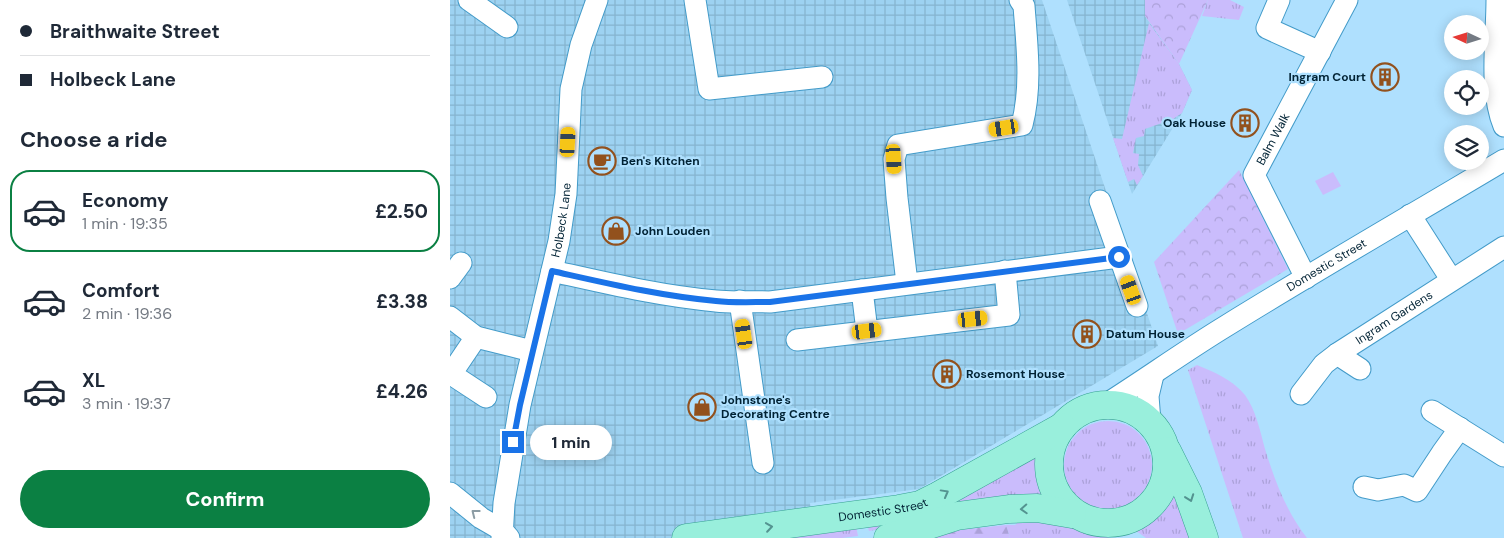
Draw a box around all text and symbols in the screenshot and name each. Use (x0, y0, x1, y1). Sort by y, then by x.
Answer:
north arrow (1444, 15, 1489, 60)
map controls (1444, 15, 1489, 170)
text: Braithwaite Street (50, 19, 220, 44)
building icon: Ingram Court (1370, 62, 1400, 92)
text: Holbeck Lane (50, 67, 176, 92)
place label: Ingram Court (1288, 69, 1366, 85)
button: locate (1444, 70, 1489, 115)
building icon: Oak House (1230, 108, 1260, 138)
street label: Balm Walk (1253, 110, 1293, 168)
place label: Oak House (1163, 115, 1226, 131)
car (988, 118, 1019, 138)
text: Choose a ride (20, 125, 168, 154)
button: layers (1444, 125, 1489, 170)
car (559, 127, 576, 157)
car (885, 144, 902, 174)
cafe icon: Ben's Kitchen (587, 146, 617, 176)
place label: Ben's Kitchen (621, 153, 700, 169)
street label: Holbeck Lane (547, 182, 575, 259)
text: Economy (82, 188, 169, 213)
icon: car (22, 189, 67, 234)
text: £2.50 (375, 199, 428, 224)
text: 1 min · 19:35 (82, 213, 168, 234)
shop icon: John Louden (601, 216, 631, 246)
place label: John Louden (635, 223, 710, 239)
street label: Domestic Street (1284, 235, 1370, 295)
route start (1108, 246, 1130, 268)
car (1118, 273, 1143, 307)
text: Comfort (82, 278, 160, 303)
icon: car (22, 279, 67, 324)
street label: Ingram Gardens (1353, 287, 1436, 348)
text: £3.38 (376, 289, 428, 314)
text: 2 min · 19:36 (82, 303, 172, 324)
car (957, 310, 988, 328)
car (734, 318, 753, 350)
building icon: Datum House (1072, 319, 1102, 349)
car (851, 322, 882, 340)
place label: Datum House (1106, 326, 1185, 342)
building icon: Rosemont House (932, 359, 962, 389)
place label: Rosemont House (966, 366, 1065, 382)
text: XL (82, 368, 105, 393)
icon: car (22, 369, 67, 414)
text: £4.26 (376, 379, 428, 404)
shop icon: Johnstone's Decorating Centre (687, 392, 717, 422)
place label: Johnstone's Decorating Centre (721, 392, 830, 422)
text: 3 min · 19:37 (82, 393, 171, 414)
callout: 1 min (530, 424, 613, 460)
route end (502, 431, 524, 453)
text: 1 min (551, 432, 591, 453)
button: Confirm (20, 470, 430, 528)
one-way arrow (940, 489, 949, 499)
one-way arrow (1184, 493, 1194, 502)
street label: Domestic Street (837, 494, 931, 525)
one-way arrow (1020, 503, 1028, 514)
one-way arrow (472, 510, 481, 518)
one-way arrow (766, 522, 774, 533)

